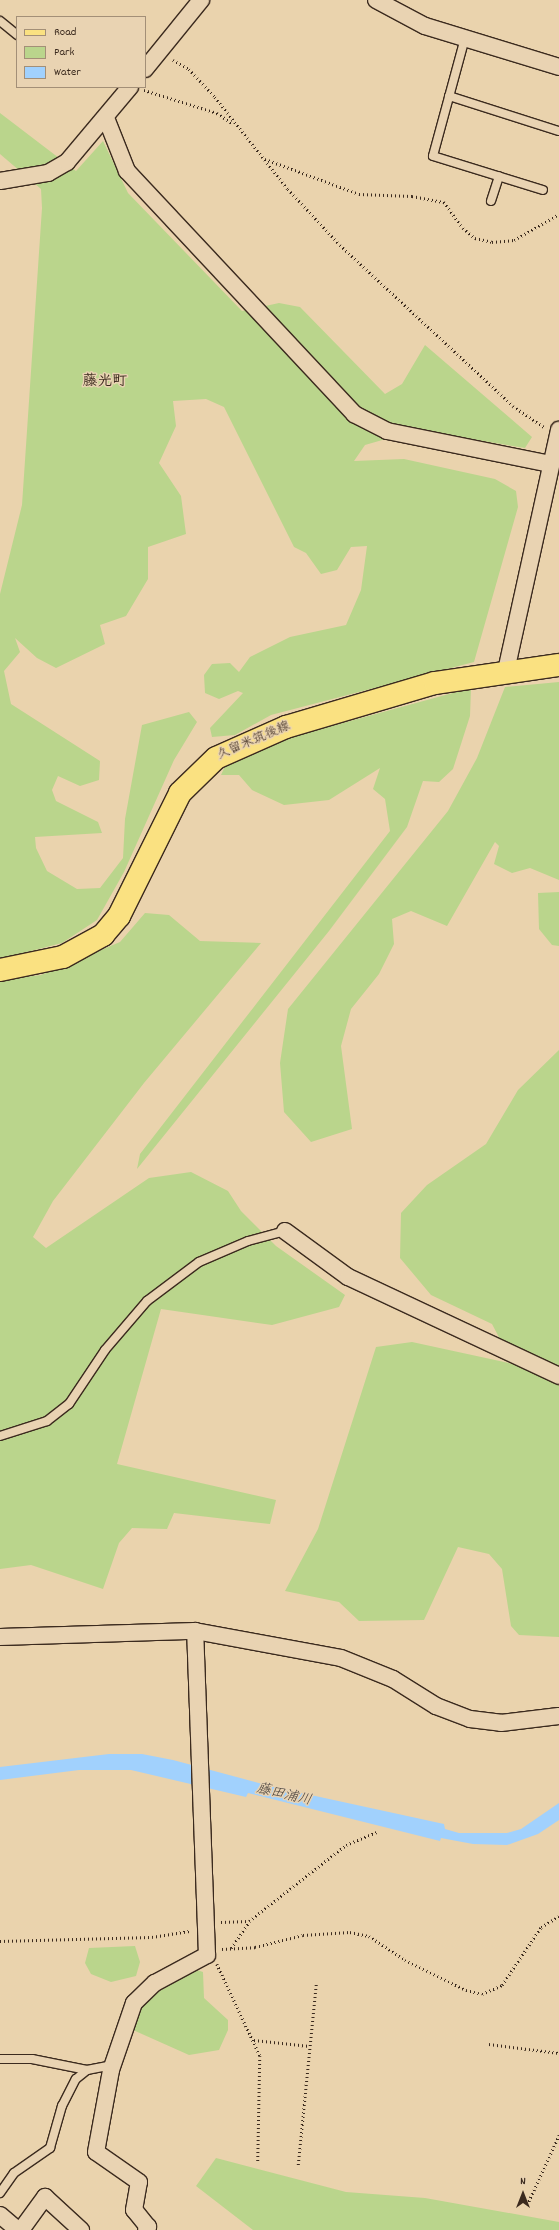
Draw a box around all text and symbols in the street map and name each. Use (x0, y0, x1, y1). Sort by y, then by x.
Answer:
legend (16, 16, 146, 88)
text: Road (54, 24, 76, 41)
text: Park (54, 44, 74, 61)
text: Water (54, 64, 81, 81)
district label: 藤光町 (83, 374, 127, 392)
street label: 久留米筑後線 (215, 720, 293, 764)
water label: 藤田浦川 (255, 1781, 313, 1809)
north arrow (503, 2174, 543, 2214)
text: N (520, 2174, 526, 2190)

